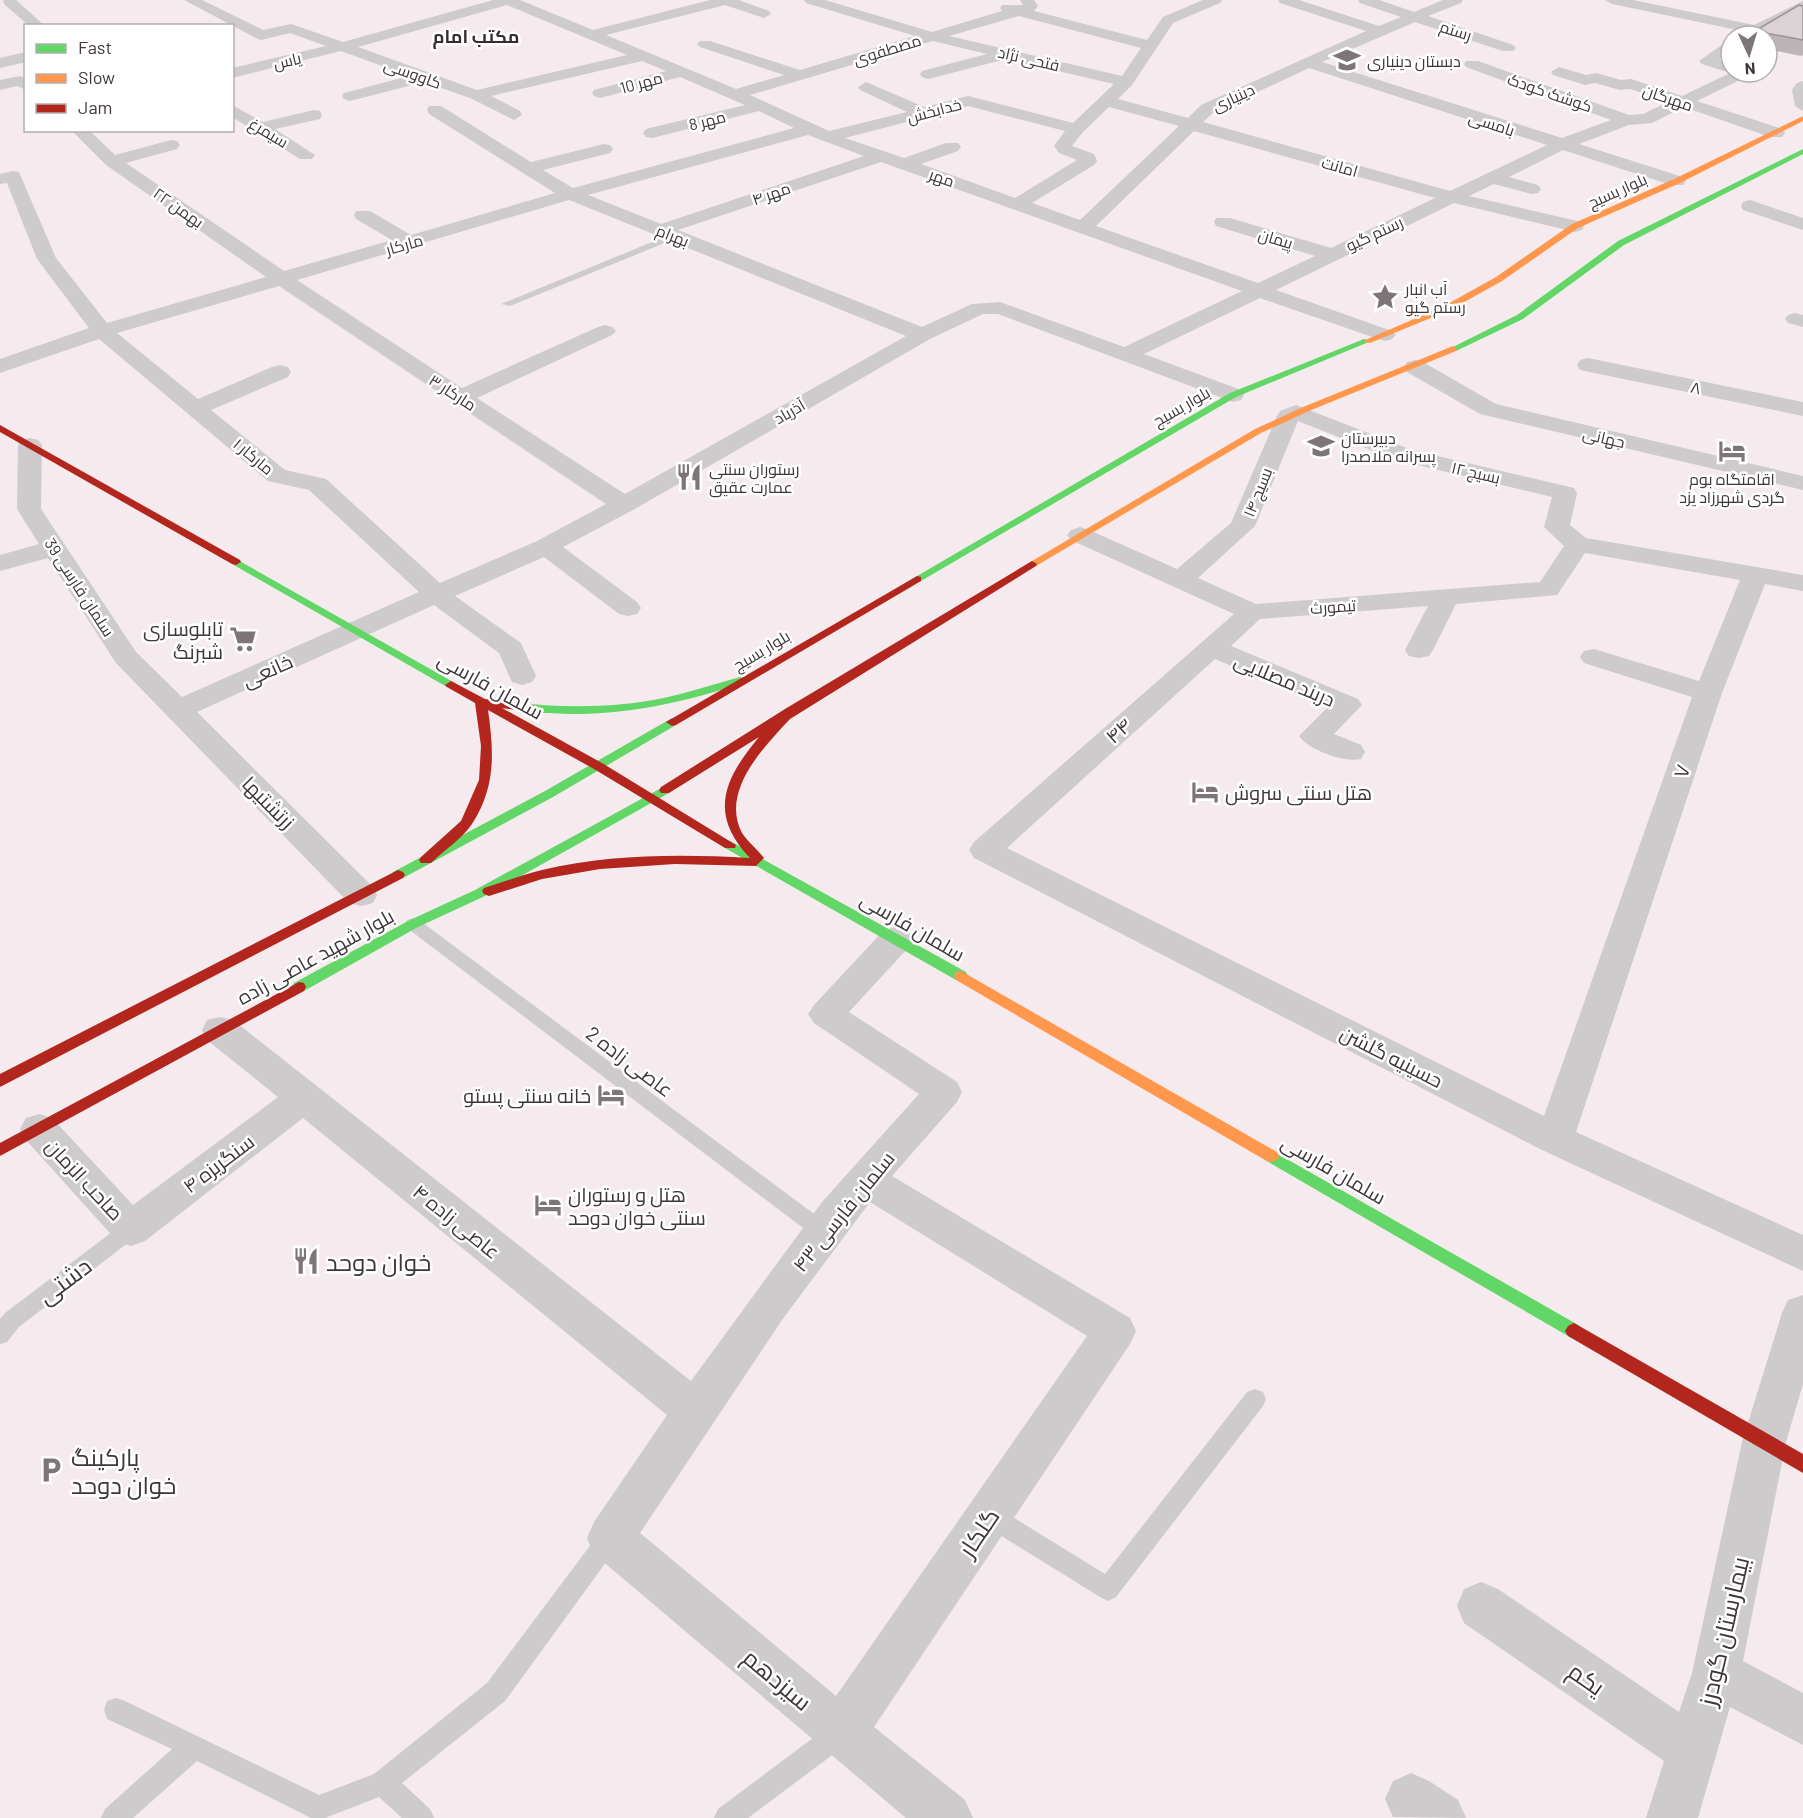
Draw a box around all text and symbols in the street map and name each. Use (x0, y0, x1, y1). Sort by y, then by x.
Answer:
street label: رستم (1437, 16, 1474, 47)
legend (24, 24, 234, 132)
north arrow (1719, 24, 1779, 84)
district label: مکتب امام (433, 25, 520, 49)
street label: مصطفوی (851, 30, 924, 70)
text: Fast (78, 36, 112, 58)
street label: فتحی نژاد (996, 42, 1062, 76)
school or university icon: دبستان دینیاری (1332, 45, 1362, 75)
street label: یاس (271, 47, 304, 74)
place label: دبستان دینیاری (1367, 51, 1461, 72)
street label: کاووسی (381, 54, 444, 94)
text: N (1744, 60, 1756, 79)
text: Slow (78, 66, 115, 88)
street label: مهر 10 (618, 67, 665, 99)
street label: کوشک کودک (1505, 69, 1595, 116)
street label: دینیاری (1209, 79, 1258, 117)
street label: مهرگان (1640, 80, 1696, 116)
street label: خدابخش (905, 94, 964, 128)
text: Jam (78, 96, 112, 118)
street label: مهر 8 (687, 106, 728, 136)
street label: بامسی (1466, 107, 1517, 141)
street label: سیمرغ (244, 113, 292, 154)
street label: امانت (1320, 152, 1360, 180)
street label: مهر (925, 164, 957, 192)
street label: بلوار بسیج (1584, 169, 1651, 214)
street label: مهر ۴ (749, 178, 793, 210)
street label: ۲۲ بهمن (149, 183, 208, 233)
street label: رستم گیو (1343, 212, 1407, 257)
street label: بهرام (653, 220, 692, 253)
street label: پیمان (1256, 224, 1296, 255)
street label: مارکار (382, 230, 425, 260)
place label: آب انبار رستم گیو (1404, 279, 1466, 319)
place icon: آب انبار رستم گیو (1370, 282, 1400, 312)
street label: مارکار ۳ (425, 370, 480, 415)
street label: ۸ (1689, 377, 1703, 397)
street label: بلوار بسیج (1149, 382, 1215, 433)
street label: آذرباد (770, 394, 809, 428)
street label: جهانی (1581, 423, 1627, 453)
place label: دبیرستان پسرانه ملاصدرا (1341, 428, 1437, 468)
school or university icon: دبیرستان پسرانه ملاصدرا (1306, 431, 1336, 461)
street label: مارکار ۱ (230, 434, 278, 479)
hotel icon: اقامتگاه بوم گردی شهرزاد یزد (1717, 436, 1747, 466)
street label: بسیج ۱۲ (1449, 457, 1502, 490)
place label: رستوران سنتی عمارت عقیق (709, 459, 800, 498)
restaurant icon: رستوران سنتی عمارت عقیق (674, 462, 704, 492)
street label: بسیج ۱۴ (1239, 465, 1278, 521)
place label: اقامتگاه بوم گردی شهرزاد یزد (1679, 469, 1785, 508)
street label: سلمان فارسی 39 (39, 534, 119, 641)
street label: تیمورث (1309, 595, 1357, 618)
place label: تابلوسازی شبرنگ (143, 616, 224, 664)
supermarket icon: تابلوسازی شبرنگ (228, 624, 258, 654)
street label: بلوار بسیج (729, 626, 794, 677)
street label: سلمان فارسی (433, 646, 548, 726)
street label: دربند مصلایی (1230, 647, 1339, 713)
street label: خانعی (238, 648, 297, 694)
street label: ۴۴ (1100, 712, 1136, 748)
street label: ۷ (1668, 761, 1694, 781)
street label: زرتشتیها (237, 771, 300, 834)
hotel icon: هتل سنتی سروش (1190, 777, 1220, 807)
place label: هتل سنتی سروش (1225, 780, 1372, 806)
street label: سلمان فارسی (855, 886, 970, 967)
street label: بلوار شهید عاصی زاده (232, 903, 399, 1011)
street label: حسینیه گلشن (1336, 1020, 1447, 1094)
street label: عاصی زاده 2 (581, 1021, 678, 1103)
hotel icon: خانه سنتی پستو (596, 1080, 626, 1110)
place label: خانه سنتی پستو (463, 1083, 591, 1109)
street label: سنگریزه ۴ (178, 1128, 259, 1198)
street label: سلمان فارسی (1276, 1129, 1391, 1210)
street label: صاحب الزمان (40, 1133, 129, 1226)
street label: سلمان فارسی ۴۳ (787, 1146, 900, 1277)
street label: عاصی زاده ۴ (407, 1179, 505, 1265)
place label: هتل و رستوران سنتی خوان دوحد (568, 1182, 706, 1231)
hotel icon: هتل و رستوران سنتی خوان دوحد (533, 1190, 563, 1220)
restaurant icon: خوان دوحد (291, 1246, 321, 1276)
place label: خوان دوحد (326, 1247, 431, 1277)
street label: دشتی (31, 1250, 97, 1310)
place label: پارکینگ خوان دوحد (71, 1442, 176, 1500)
parking icon: پارکینگ خوان دوحد (36, 1455, 66, 1485)
street label: گلکار (950, 1502, 1005, 1564)
street label: بیمارستان گودرز (1691, 1554, 1755, 1711)
street label: سیزدهم (736, 1642, 818, 1718)
street label: یکم (1561, 1655, 1611, 1704)

